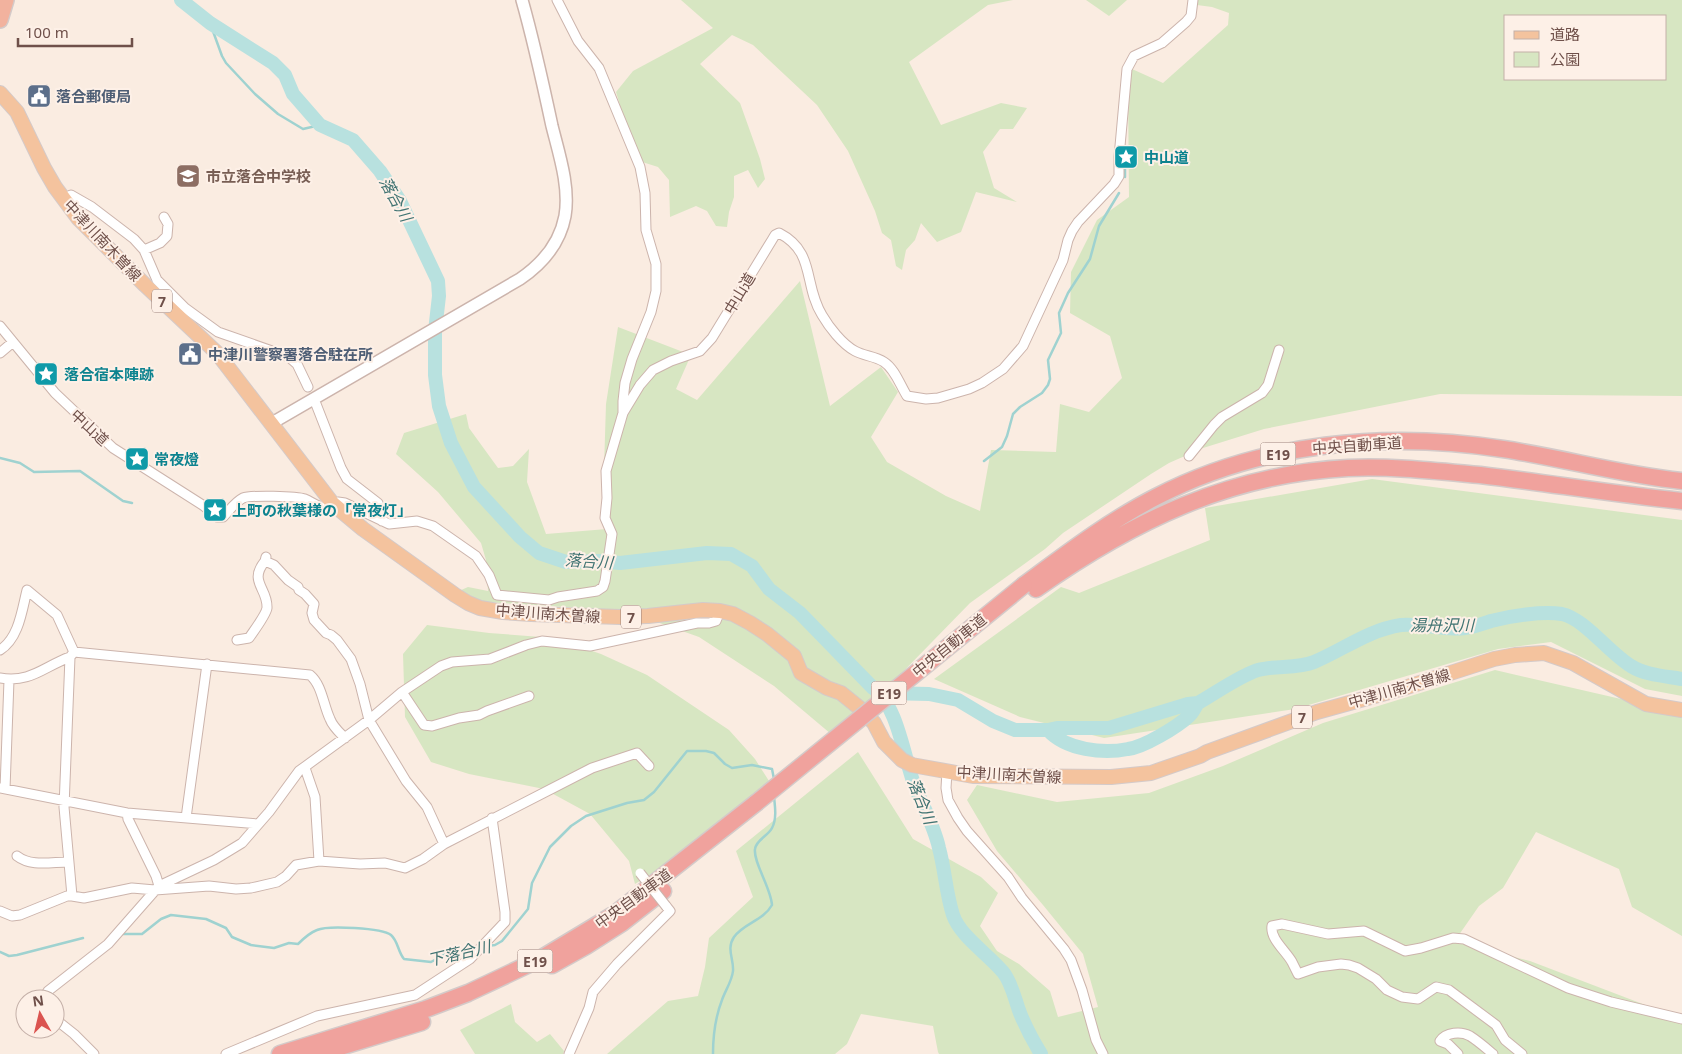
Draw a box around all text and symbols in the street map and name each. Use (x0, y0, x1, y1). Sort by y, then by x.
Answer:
scale bar (18, 15, 131, 47)
legend (1504, 15, 1667, 80)
text: 100 m (25, 22, 69, 42)
text: 道路 (1550, 24, 1580, 44)
text: 公園 (1550, 49, 1580, 69)
public building icon: 落合郵便局 (26, 83, 52, 109)
place label: 落合郵便局 (56, 86, 131, 106)
place icon: 中山道 (1113, 144, 1139, 170)
place label: 中山道 (1144, 147, 1189, 167)
school or university icon: 市立落合中学校 (175, 163, 201, 189)
place label: 市立落合中学校 (206, 166, 311, 186)
water label: 落合川 (375, 173, 418, 227)
street label: 中津川南木曽線 (60, 195, 146, 285)
street label: 中山道 (719, 269, 759, 317)
road number: 7 (152, 290, 172, 312)
public building icon: 中津川警察署落合駐在所 (177, 341, 203, 367)
place label: 中津川警察署落合駐在所 (208, 344, 373, 364)
place icon: 落合宿本陣跡 (33, 361, 59, 387)
place label: 落合宿本陣跡 (64, 364, 154, 384)
street label: 中山道 (67, 404, 113, 450)
street label: 中央自動車道 (1311, 432, 1403, 458)
road number: E19 (1260, 442, 1296, 466)
place icon: 常夜燈 (124, 446, 150, 472)
place label: 常夜燈 (154, 449, 199, 469)
place icon: 上町の秋葉様の「常夜灯」 (202, 497, 228, 523)
place label: 上町の秋葉様の「常夜灯」 (232, 500, 412, 520)
water label: 落合川 (564, 548, 616, 574)
street label: 中津川南木曽線 (495, 599, 601, 627)
road number: 7 (621, 606, 641, 628)
street label: 中央自動車道 (908, 609, 990, 681)
water label: 湯舟沢川 (1410, 614, 1476, 636)
street label: 中津川南木曽線 (1346, 664, 1452, 712)
road number: E19 (872, 681, 906, 704)
road number: 7 (1292, 706, 1312, 729)
street label: 中津川南木曽線 (956, 761, 1062, 787)
water label: 落合川 (903, 775, 942, 829)
street label: 中央自動車道 (591, 863, 675, 933)
water label: 下落合川 (425, 935, 495, 971)
road number: E19 (518, 949, 552, 972)
north arrow (15, 989, 65, 1039)
text: N (31, 990, 45, 1011)

